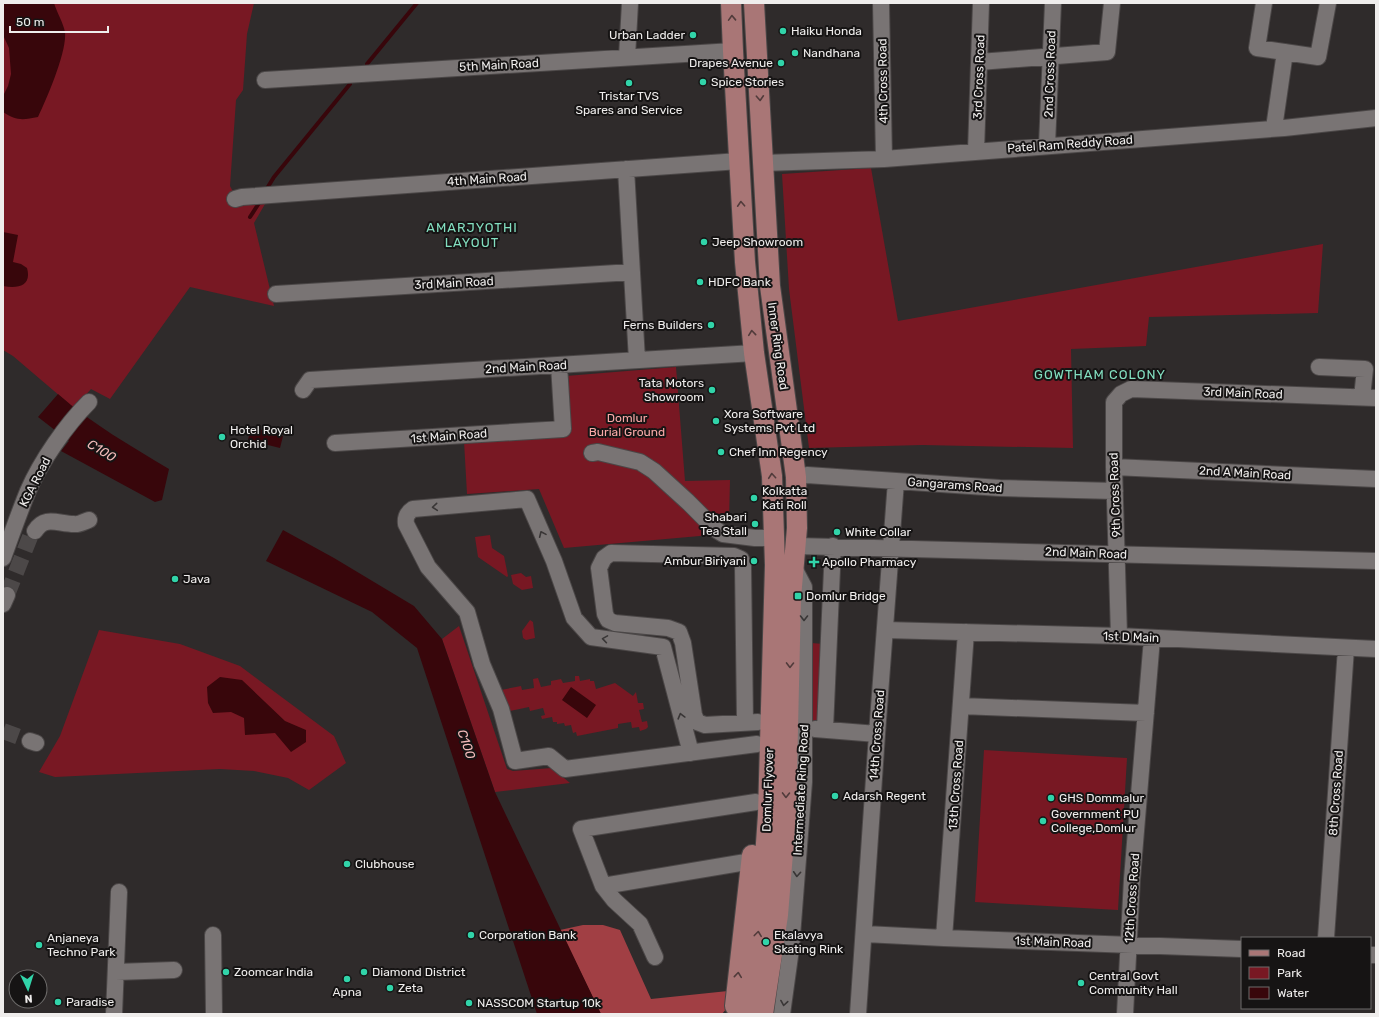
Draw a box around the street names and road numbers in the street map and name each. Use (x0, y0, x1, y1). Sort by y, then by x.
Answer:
street label: 2nd Cross Road (1041, 30, 1059, 118)
street label: 3rd Cross Road (971, 34, 987, 120)
street label: 4th Cross Road (875, 38, 891, 124)
street label: 5th Main Road (459, 56, 539, 74)
street label: Patel Ram Reddy Road (1007, 133, 1133, 155)
street label: 4th Main Road (447, 169, 527, 189)
street label: 3rd Main Road (414, 274, 494, 292)
street label: Inner Ring Road (765, 301, 791, 391)
street label: 2nd Main Road (485, 358, 567, 376)
street label: 3rd Main Road (1203, 385, 1283, 401)
street label: 1st Main Road (410, 426, 488, 446)
street label: 9th Cross Road (1107, 452, 1123, 538)
street label: KGA Road (17, 455, 53, 509)
street label: 2nd A Main Road (1198, 464, 1292, 482)
street label: Gangarams Road (907, 475, 1003, 495)
street label: 2nd Main Road (1045, 545, 1127, 561)
street label: 1st D Main (1103, 629, 1159, 645)
street label: 14th Cross Road (867, 689, 887, 781)
street label: Intermediate Ring Road (791, 724, 811, 856)
street label: 13th Cross Road (946, 740, 966, 830)
street label: Domlur Flyover (760, 747, 776, 832)
street label: 8th Cross Road (1326, 750, 1346, 836)
street label: 12th Cross Road (1122, 853, 1142, 943)
street label: 1st Main Road (1014, 934, 1092, 950)

